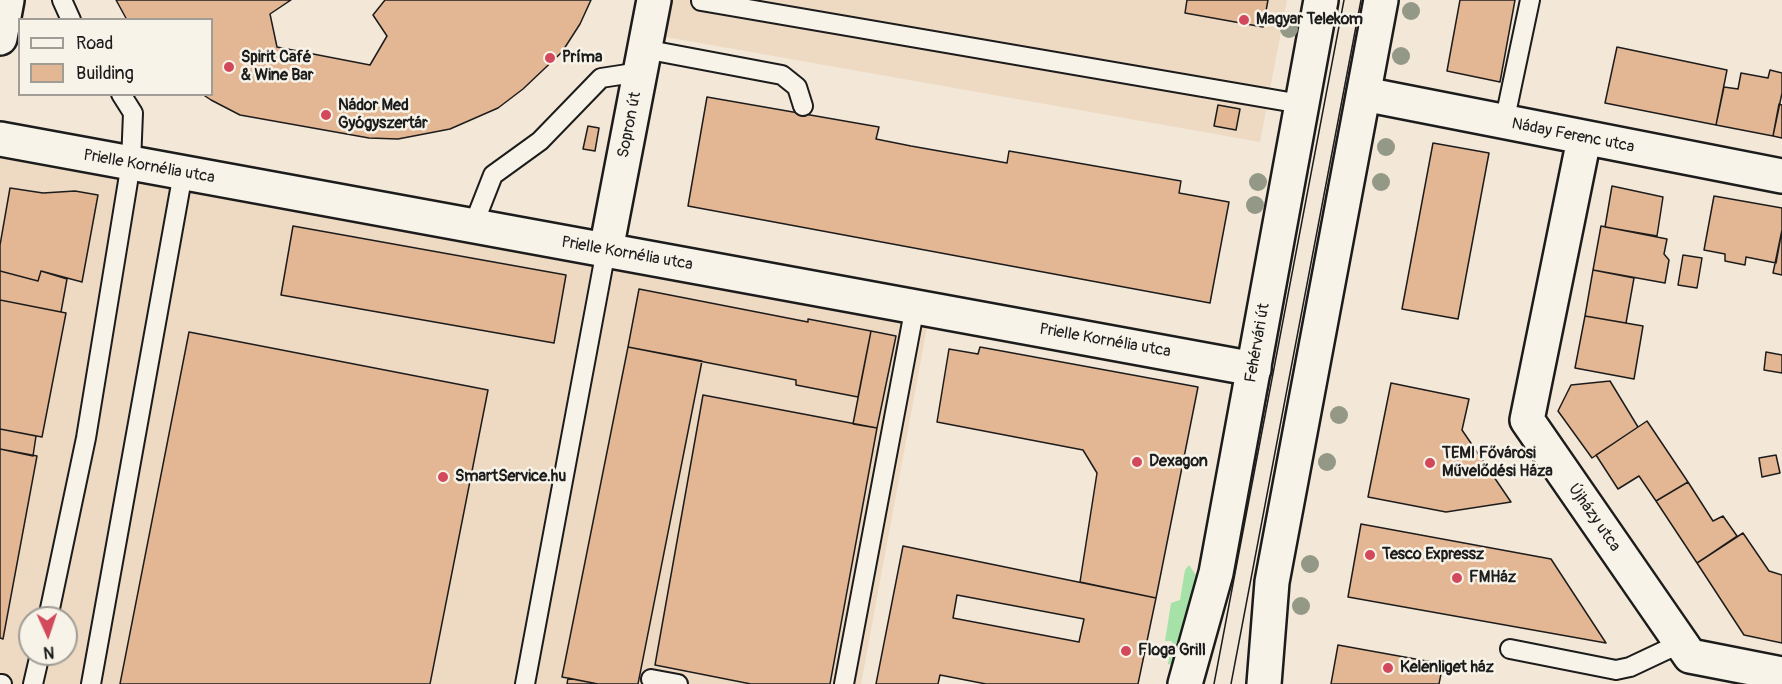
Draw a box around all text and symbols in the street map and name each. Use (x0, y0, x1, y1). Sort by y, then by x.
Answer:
place label: Magyar Telekom (1256, 10, 1363, 30)
marker: Magyar Telekom (1237, 13, 1251, 27)
legend (18, 18, 213, 96)
text: Road (76, 32, 113, 55)
place label: Spirit Café & Wine Bar (241, 48, 313, 86)
place label: Príma (562, 48, 602, 68)
marker: Príma (543, 51, 557, 65)
marker: Spirit Café & Wine Bar (222, 60, 236, 74)
text: Building (76, 62, 134, 85)
street label: Sopron út (614, 90, 646, 160)
place label: Nádor Med Gyógyszertár (338, 96, 428, 134)
marker: Nádor Med Gyógyszertár (319, 108, 333, 122)
street label: Náday Ferenc utca (1510, 115, 1636, 157)
street label: Prielle Kornélia utca (82, 146, 216, 188)
street label: Prielle Kornélia utca (560, 233, 694, 275)
street label: Fehérvári út (1242, 302, 1274, 384)
street label: Prielle Kornélia utca (1038, 320, 1172, 362)
place label: TEMI Fővárosi Művelődési Háza (1442, 444, 1553, 482)
place label: Dexagon (1149, 452, 1208, 472)
marker: Dexagon (1130, 455, 1144, 469)
marker: TEMI Fővárosi Művelődési Háza (1423, 456, 1437, 470)
place label: SmartService.hu (455, 467, 566, 487)
marker: SmartService.hu (436, 470, 450, 484)
street label: Újházy utca (1564, 481, 1624, 555)
place label: Tesco Expressz (1382, 545, 1484, 565)
marker: Tesco Expressz (1363, 548, 1377, 562)
place label: FMHáz (1469, 568, 1516, 588)
marker: FMHáz (1450, 571, 1464, 585)
north arrow (18, 606, 78, 666)
place label: Floga Grill (1138, 641, 1206, 661)
text: N (43, 642, 55, 662)
marker: Floga Grill (1119, 644, 1133, 658)
place label: Kelenliget ház (1400, 658, 1494, 678)
marker: Kelenliget ház (1381, 661, 1395, 675)

